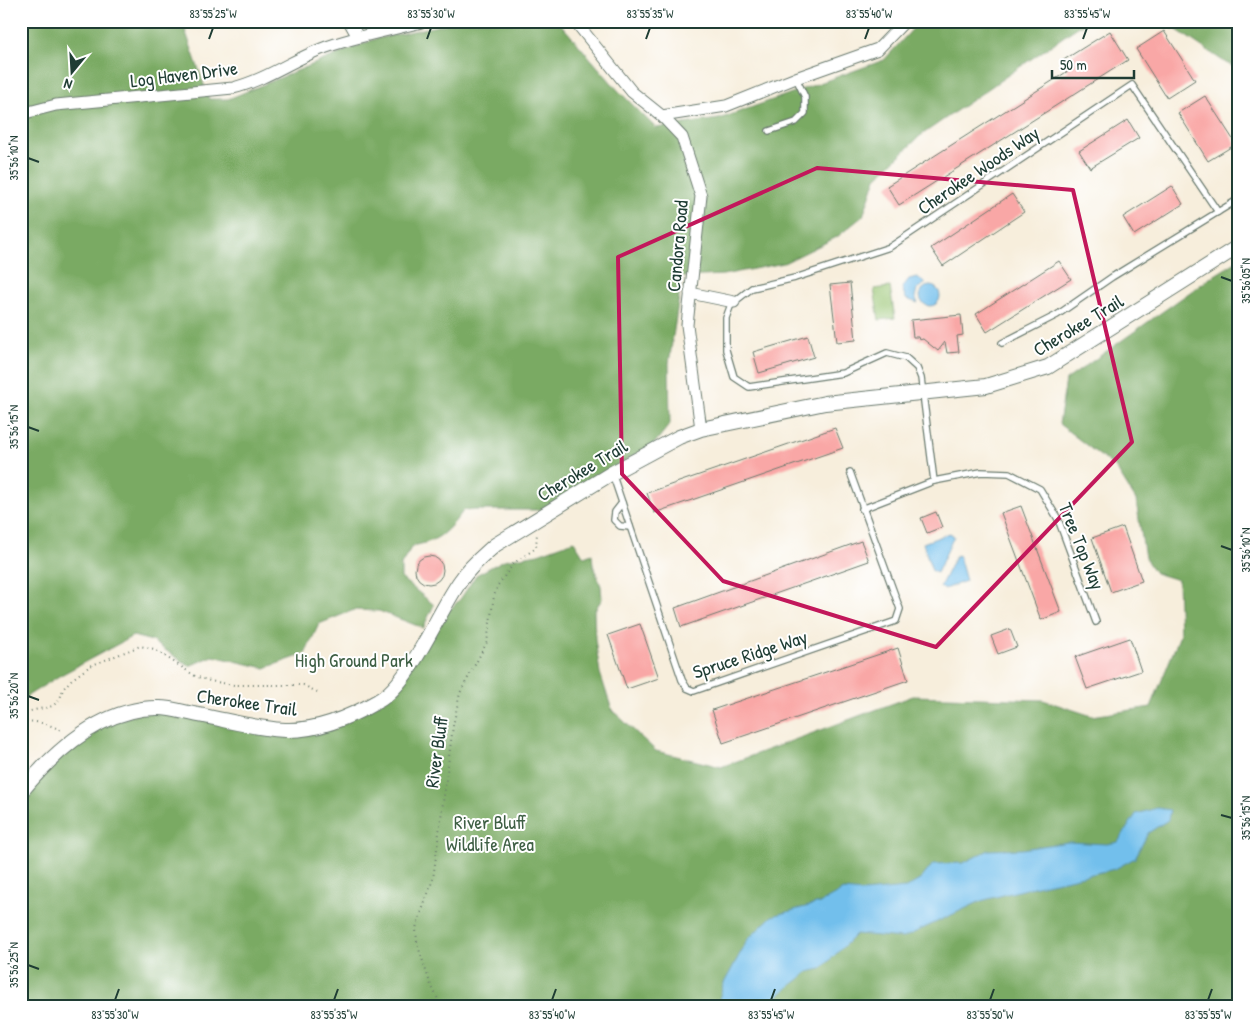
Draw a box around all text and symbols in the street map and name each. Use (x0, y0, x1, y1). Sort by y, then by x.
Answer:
text: 83°55'25"W (189, 5, 237, 22)
text: 83°55'30"W (407, 5, 455, 22)
text: 83°55'35"W (627, 5, 674, 22)
text: 83°55'40"W (846, 5, 893, 22)
text: 83°55'45"W (1064, 5, 1111, 22)
north arrow (48, 48, 98, 98)
scale bar (1052, 48, 1135, 80)
street label: Log Haven Drive (129, 54, 239, 93)
text: 50 m (1060, 54, 1087, 75)
text: N (61, 74, 74, 95)
street label: Cherokee Woods Way (912, 120, 1044, 220)
text: 35°56'10"N (5, 136, 22, 180)
street label: Candora Road (660, 199, 694, 293)
text: 35°56'05"N (1237, 258, 1254, 304)
street label: Cherokee Trail (1028, 287, 1129, 362)
text: 35°56'15"N (5, 405, 22, 449)
street label: Cherokee Trail (532, 432, 633, 507)
street label: Tree Top Way (1053, 499, 1111, 593)
text: 35°56'10"N (1237, 528, 1254, 572)
street label: Spruce Ridge Way (689, 623, 811, 685)
park label: High Ground Park (295, 647, 413, 673)
text: 35°56'20"N (5, 673, 22, 719)
street label: Cherokee Trail (195, 682, 300, 722)
street label: River Bluff (418, 715, 454, 789)
text: 35°56'15"N (1237, 796, 1254, 840)
park label: River Bluff Wildlife Area (446, 809, 535, 857)
text: 35°56'25"N (5, 942, 22, 988)
text: 83°55'30"W (91, 1006, 139, 1023)
text: 83°55'35"W (311, 1006, 358, 1023)
text: 83°55'40"W (529, 1006, 576, 1023)
text: 83°55'45"W (748, 1006, 795, 1023)
text: 83°55'50"W (967, 1006, 1014, 1023)
text: 83°55'55"W (1185, 1006, 1232, 1023)

